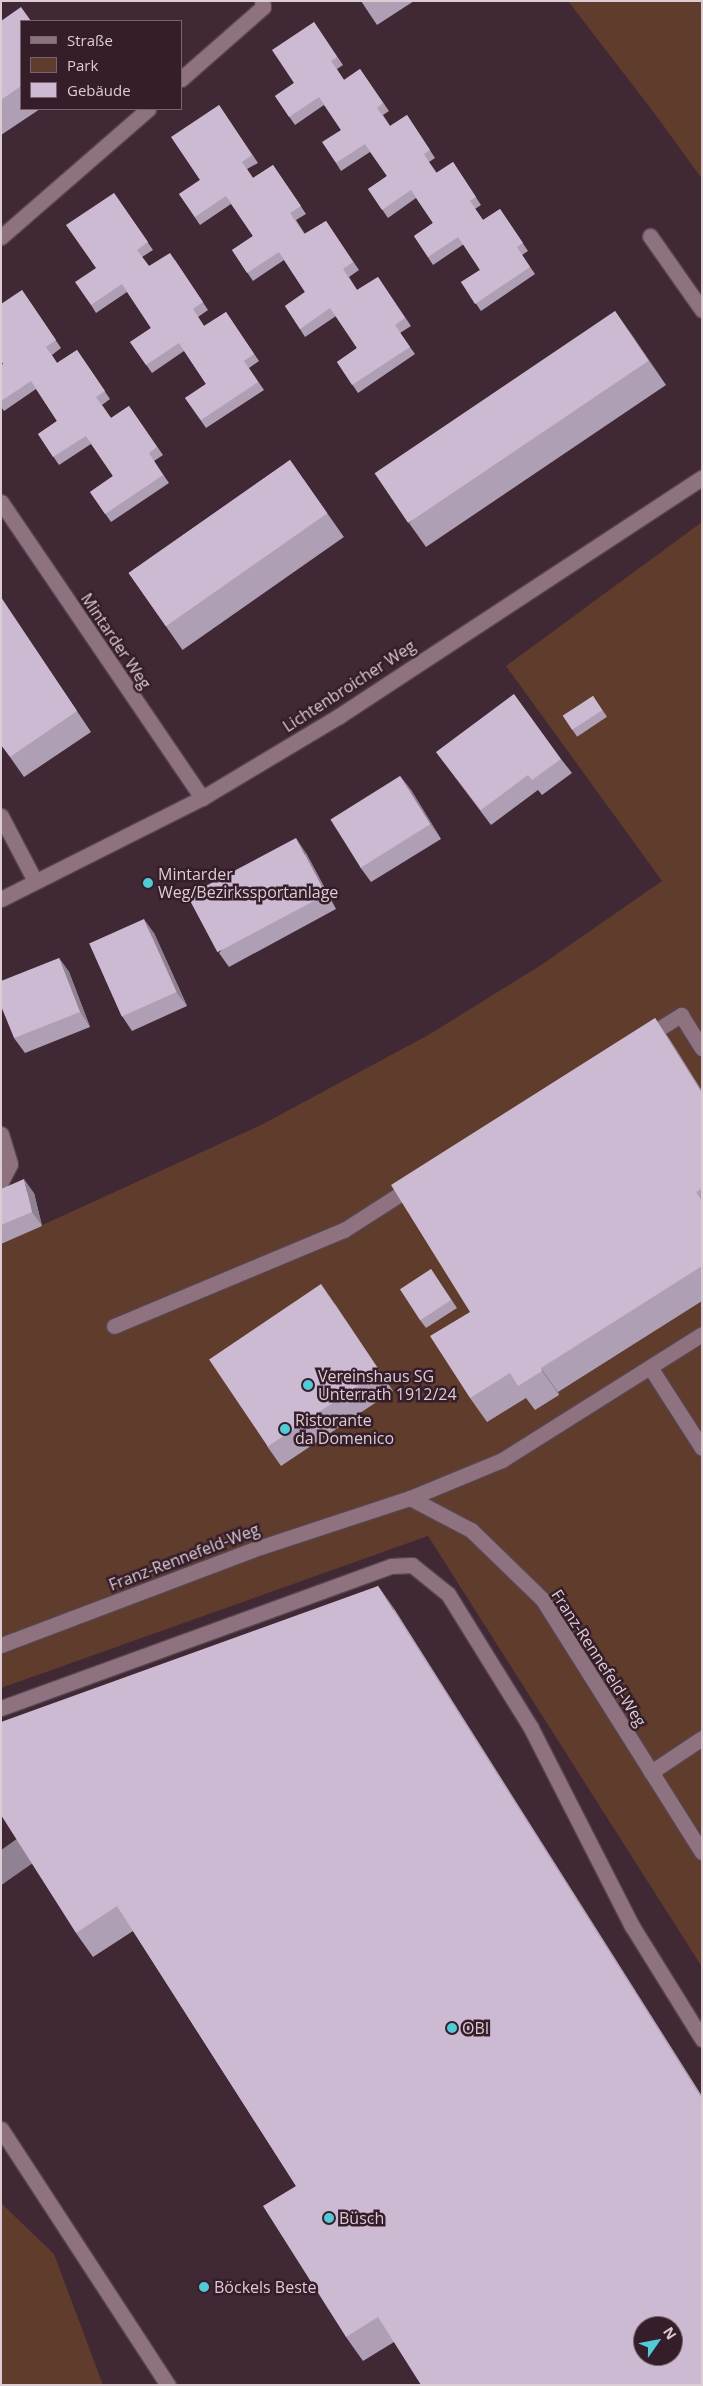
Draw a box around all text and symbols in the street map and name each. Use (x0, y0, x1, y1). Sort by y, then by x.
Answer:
legend (20, 20, 182, 110)
text: Straße (67, 30, 113, 50)
text: Park (67, 55, 98, 75)
text: Gebäude (67, 80, 131, 100)
street label: Mintarder Weg (77, 590, 155, 692)
street label: Lichtenbroicher Weg (279, 636, 419, 736)
place label: Mintarder Weg/Bezirkssportanlage (158, 864, 338, 902)
marker: Mintarder Weg/Bezirkssportanlage (142, 877, 154, 889)
place label: Vereinshaus SG Unterrath 1912/24 (318, 1366, 457, 1404)
marker: Vereinshaus SG Unterrath 1912/24 (302, 1379, 314, 1391)
place label: Ristorante da Domenico (295, 1410, 394, 1448)
marker: Ristorante da Domenico (279, 1423, 291, 1435)
street label: Franz-Rennefeld-Weg (106, 1519, 262, 1595)
street label: Franz-Rennefeld-Weg (548, 1586, 650, 1730)
place label: OBI (462, 2018, 489, 2038)
marker: OBI (446, 2022, 458, 2034)
place label: Büsch (339, 2208, 384, 2228)
marker: Büsch (323, 2212, 335, 2224)
place label: Böckels Beste (214, 2277, 316, 2297)
marker: Böckels Beste (198, 2281, 210, 2293)
north arrow (633, 2316, 683, 2366)
text: N (659, 2323, 681, 2343)

